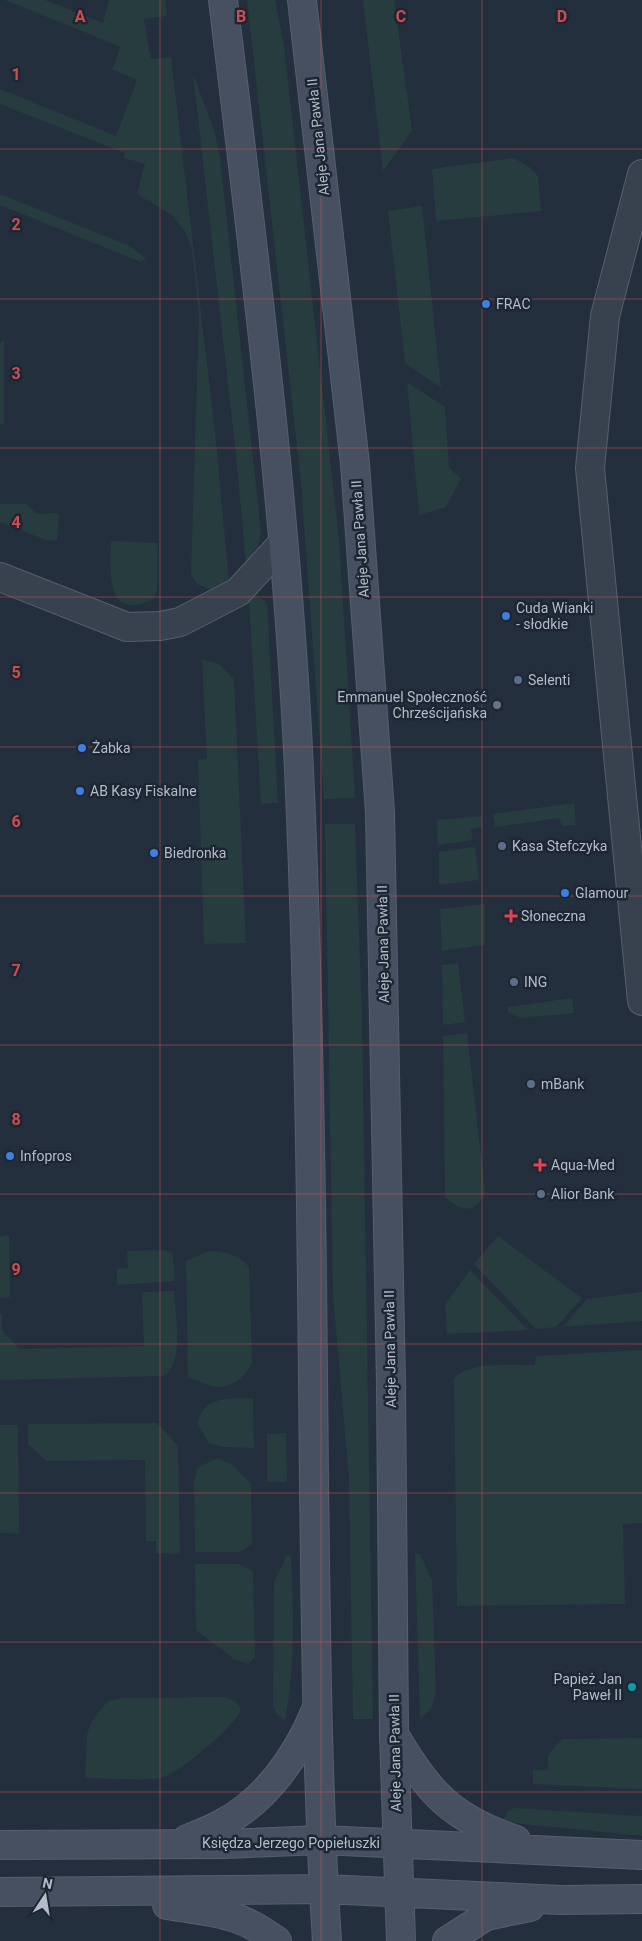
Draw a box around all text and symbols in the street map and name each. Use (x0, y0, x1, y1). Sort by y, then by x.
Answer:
text: A (75, 7, 86, 26)
text: B (236, 7, 246, 26)
text: C (396, 7, 406, 26)
text: D (557, 7, 567, 26)
text: 1 (11, 65, 21, 84)
street label: Aleje Jana Pawła II (304, 78, 332, 196)
text: 2 (11, 215, 21, 234)
place label: FRAC (496, 296, 531, 312)
marker: FRAC (480, 298, 492, 310)
text: 3 (11, 364, 21, 383)
street label: Aleje Jana Pawła II (348, 480, 372, 598)
text: 4 (11, 513, 21, 532)
place label: Cuda Wianki - słodkie (516, 600, 594, 632)
marker: Cuda Wianki - słodkie (500, 610, 512, 622)
text: 5 (11, 663, 21, 682)
place label: Selenti (528, 672, 570, 688)
marker: Selenti (512, 674, 524, 686)
place label: Emmanuel Społeczność Chrześcijańska (337, 689, 487, 721)
marker: Emmanuel Społeczność Chrześcijańska (491, 699, 503, 711)
place label: Żabka (92, 740, 131, 756)
marker: Żabka (76, 742, 88, 754)
place label: AB Kasy Fiskalne (90, 783, 197, 799)
marker: AB Kasy Fiskalne (74, 785, 86, 797)
text: 6 (11, 812, 21, 831)
place label: Kasa Stefczyka (512, 838, 607, 854)
marker: Kasa Stefczyka (496, 840, 508, 852)
place label: Biedronka (164, 845, 226, 861)
marker: Biedronka (148, 847, 160, 859)
street label: Aleje Jana Pawła II (374, 885, 392, 1003)
place label: Glamour (575, 885, 629, 901)
marker: Glamour (559, 887, 571, 899)
place label: Słoneczna (521, 908, 586, 924)
marker: Słoneczna (505, 910, 517, 922)
text: 7 (11, 961, 21, 980)
place label: ING (524, 974, 547, 990)
marker: ING (508, 976, 520, 988)
place label: mBank (541, 1076, 585, 1092)
marker: mBank (525, 1078, 537, 1090)
text: 8 (11, 1110, 21, 1129)
place label: Infopros (20, 1148, 72, 1164)
marker: Infopros (4, 1150, 16, 1162)
place label: Aqua-Med (551, 1157, 615, 1173)
marker: Aqua-Med (533, 1158, 547, 1172)
place label: Alior Bank (551, 1186, 615, 1202)
marker: Alior Bank (535, 1188, 547, 1200)
text: 9 (11, 1260, 21, 1279)
street label: Aleje Jana Pawła II (381, 1290, 399, 1408)
place label: Papież Jan Paweł II (553, 1671, 622, 1703)
marker: Papież Jan Paweł II (626, 1681, 638, 1693)
street label: Aleje Jana Pawła II (386, 1694, 404, 1812)
street label: Księdza Jerzego Popiełuszki (202, 1835, 380, 1851)
north arrow (20, 1871, 70, 1921)
text: N (41, 1874, 54, 1892)

